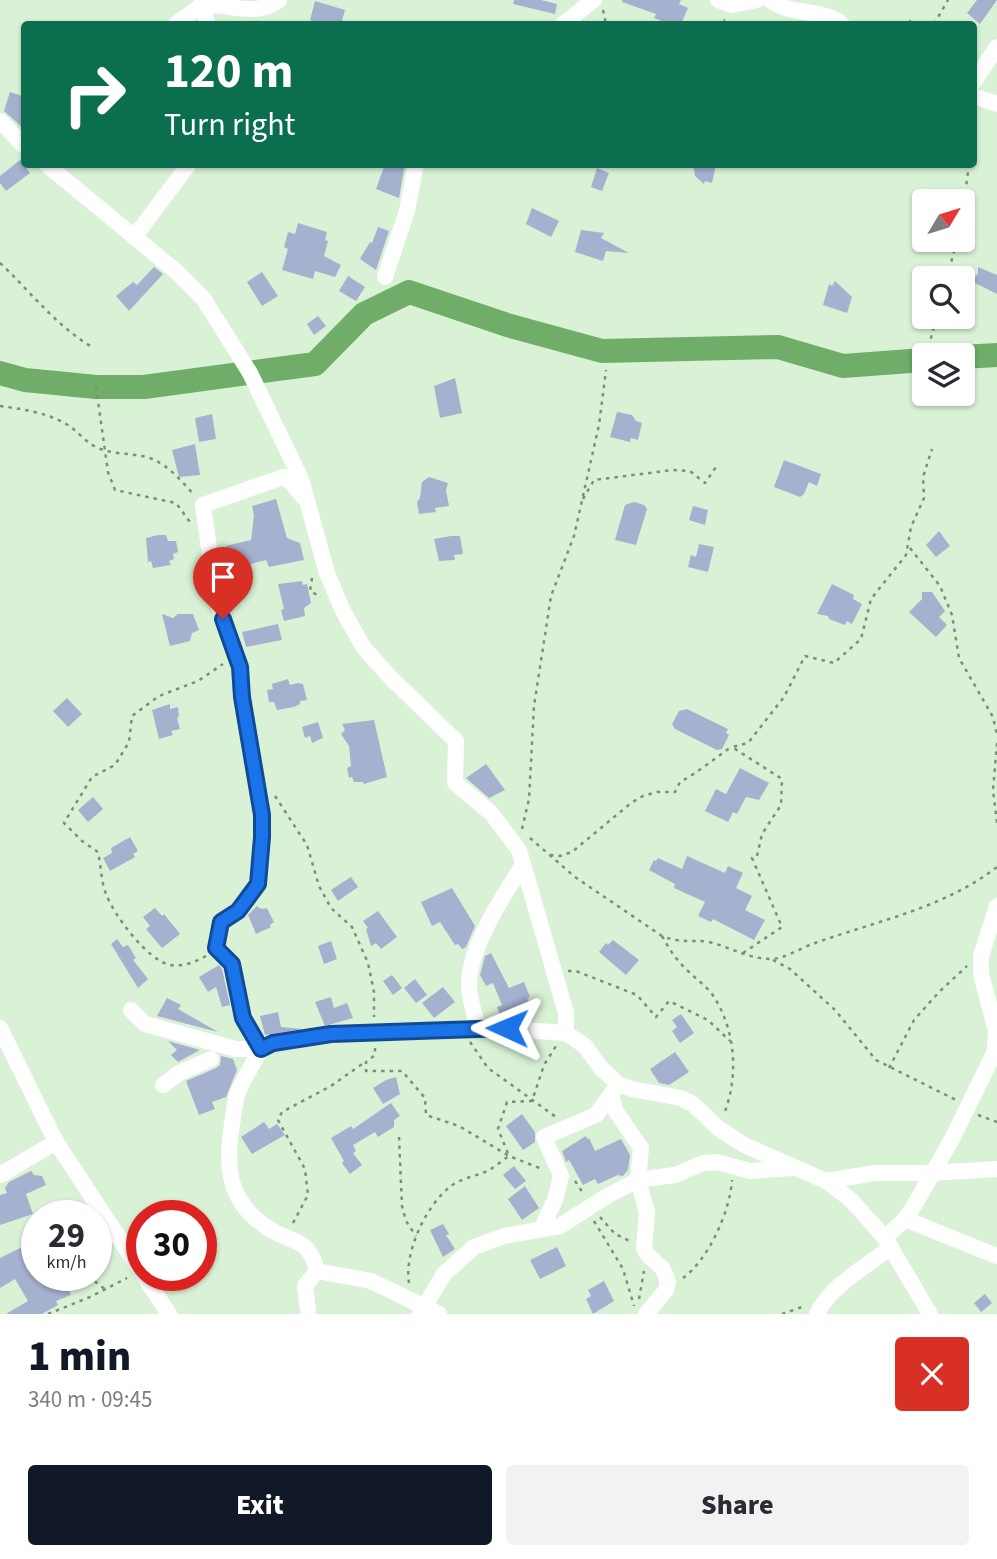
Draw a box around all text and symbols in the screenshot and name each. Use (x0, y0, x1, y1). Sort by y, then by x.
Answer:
text: 120 m (164, 37, 293, 107)
icon: right (49, 49, 140, 140)
text: Turn right (164, 102, 295, 148)
north arrow (912, 189, 975, 252)
map controls (912, 189, 975, 406)
button: search (912, 266, 975, 329)
button: layers (912, 343, 975, 406)
pin (193, 547, 253, 619)
icon: arrive (204, 558, 242, 596)
position arrow (470, 991, 544, 1065)
speed limit sign: 30 (126, 1200, 217, 1291)
text: 29 (48, 1211, 85, 1261)
text: km/h (47, 1250, 86, 1275)
text: 1 min (28, 1327, 131, 1387)
button: close (895, 1337, 969, 1411)
text: 340 m · 09:45 (28, 1383, 152, 1416)
button: Exit (28, 1465, 492, 1545)
button: Share (506, 1465, 969, 1545)

